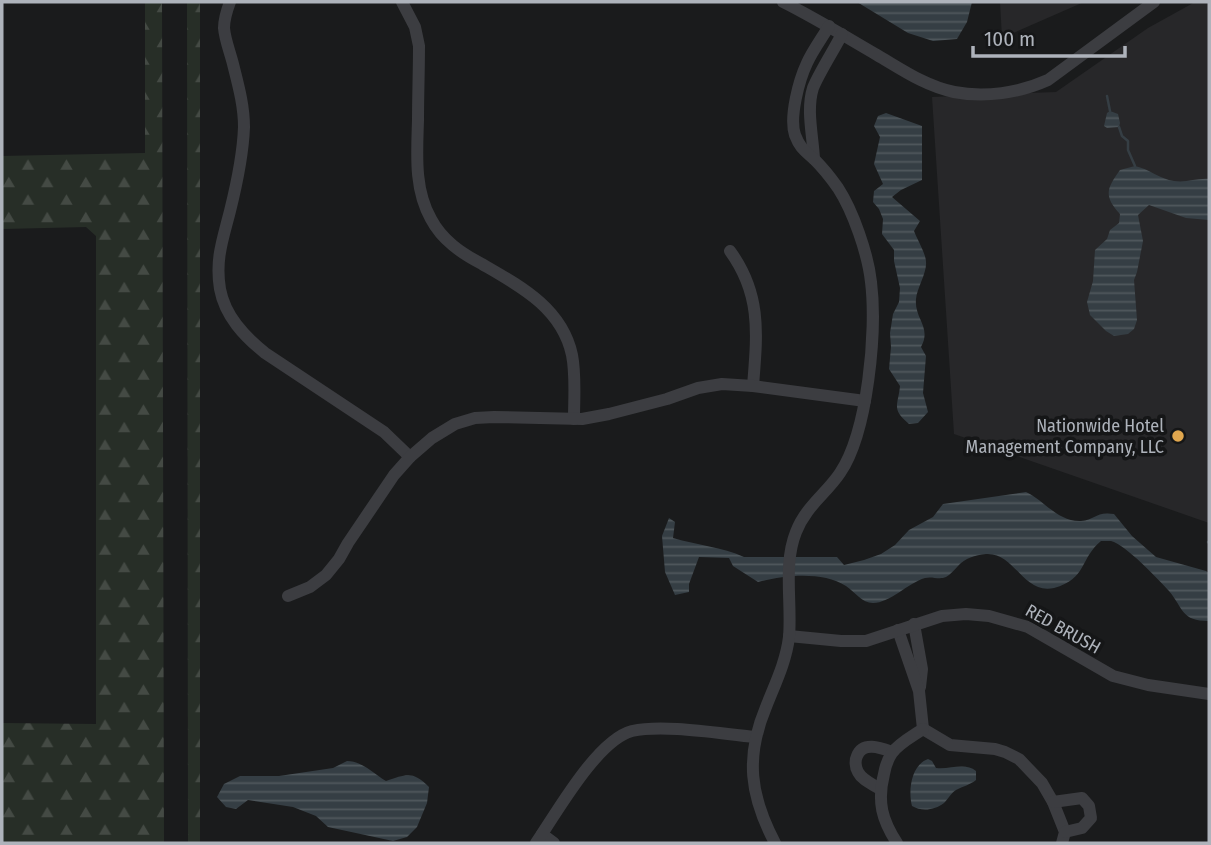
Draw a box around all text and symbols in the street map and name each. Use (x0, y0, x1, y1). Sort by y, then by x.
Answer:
scale bar (973, 14, 1125, 58)
text: 100 m (984, 26, 1035, 52)
place label: Nationwide Hotel Management Company, LLC (966, 415, 1164, 458)
marker: Nationwide Hotel Management Company, LLC (1170, 428, 1186, 444)
street label: RED BRUSH (1021, 599, 1105, 659)

